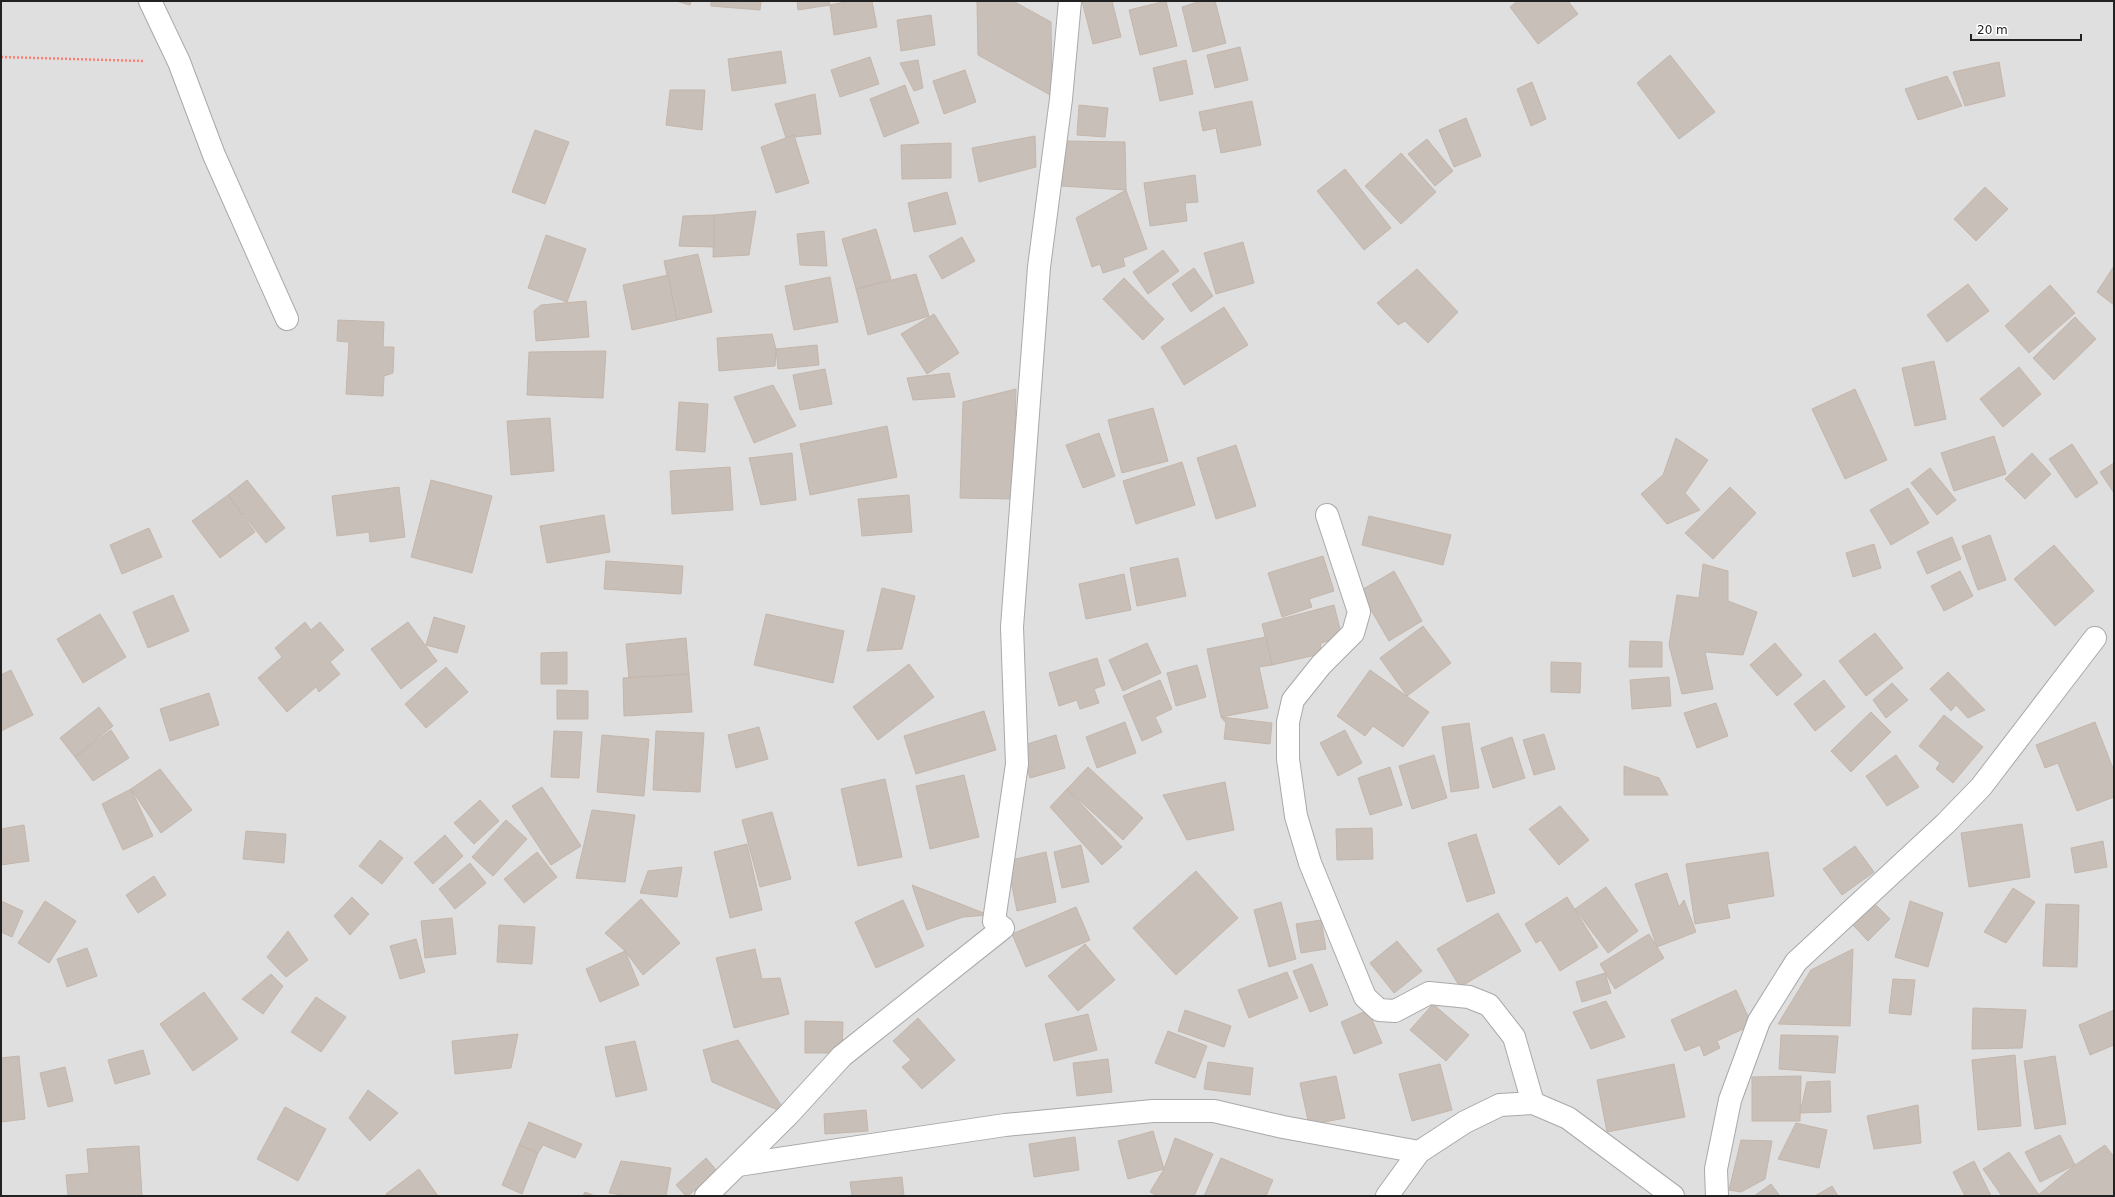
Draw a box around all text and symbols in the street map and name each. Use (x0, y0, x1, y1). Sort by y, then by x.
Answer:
scale bar (1971, 16, 2081, 42)
text: 20 m (1977, 23, 2008, 37)

